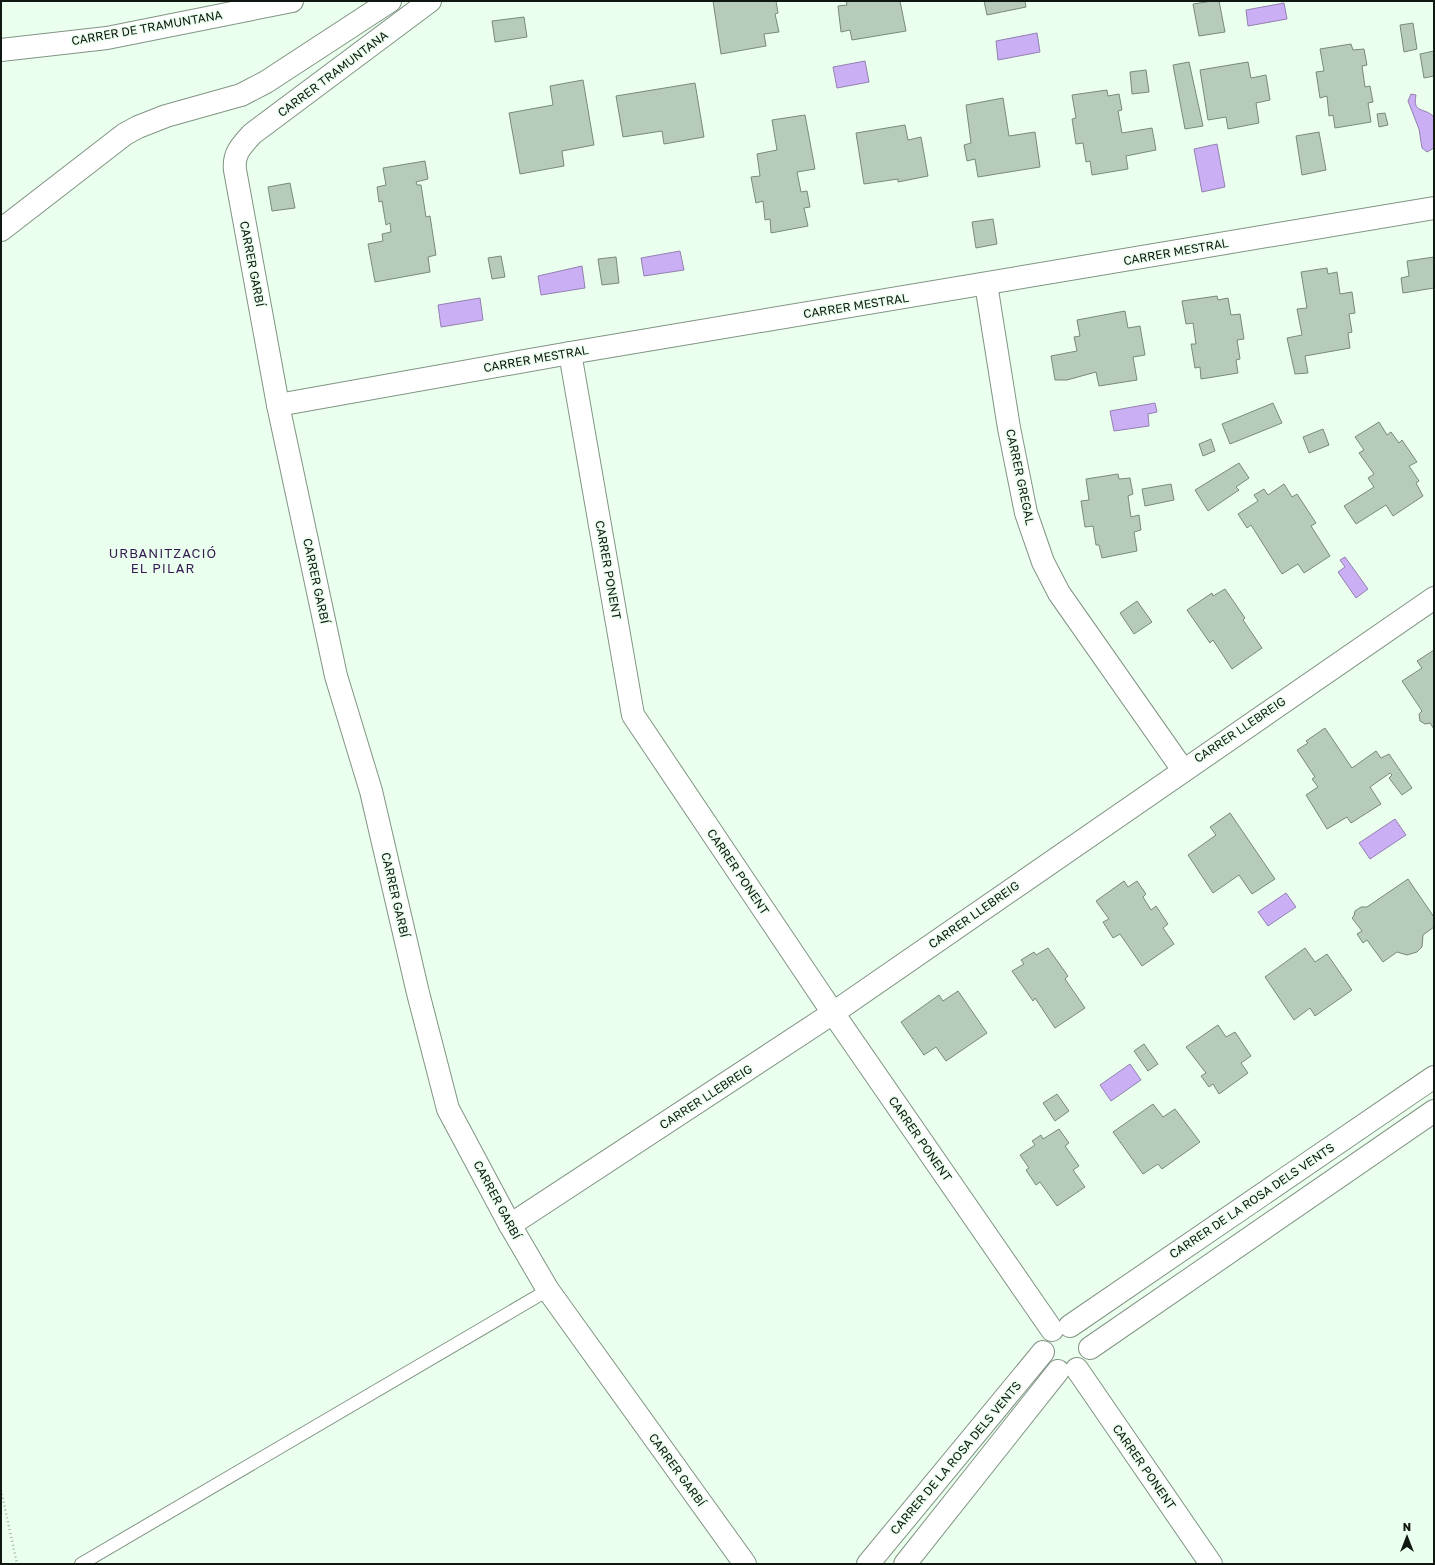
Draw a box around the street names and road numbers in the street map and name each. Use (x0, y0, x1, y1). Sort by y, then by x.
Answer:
street label: CARRER DE TRAMUNTANA (70, 7, 224, 48)
street label: CARRER TRAMUNTANA (275, 27, 391, 120)
street label: CARRER GARBÍ (237, 220, 268, 309)
street label: CARRER MESTRAL (1122, 235, 1230, 268)
street label: CARRER MESTRAL (802, 290, 910, 321)
street label: CARRER MESTRAL (482, 342, 590, 375)
street label: CARRER GREGAL (1003, 428, 1038, 526)
street label: CARRER PONENT (592, 519, 625, 621)
street label: CARRER GARBÍ (300, 537, 333, 626)
street label: CARRER LLEBREIG (1191, 693, 1288, 766)
street label: CARRER PONENT (704, 826, 773, 918)
street label: CARRER GARBÍ (378, 851, 413, 940)
street label: CARRER LLEBREIG (925, 878, 1022, 952)
street label: CARRER LLEBREIG (657, 1061, 755, 1132)
street label: CARRER PONENT (885, 1093, 956, 1185)
street label: CARRER DE LA ROSA DELS VENTS (1166, 1139, 1337, 1262)
street label: CARRER GARBÍ (470, 1158, 525, 1243)
street label: CARRER DE LA ROSA DELS VENTS (887, 1378, 1025, 1538)
street label: CARRER PONENT (1109, 1421, 1180, 1513)
street label: CARRER GARBÍ (646, 1430, 710, 1510)

